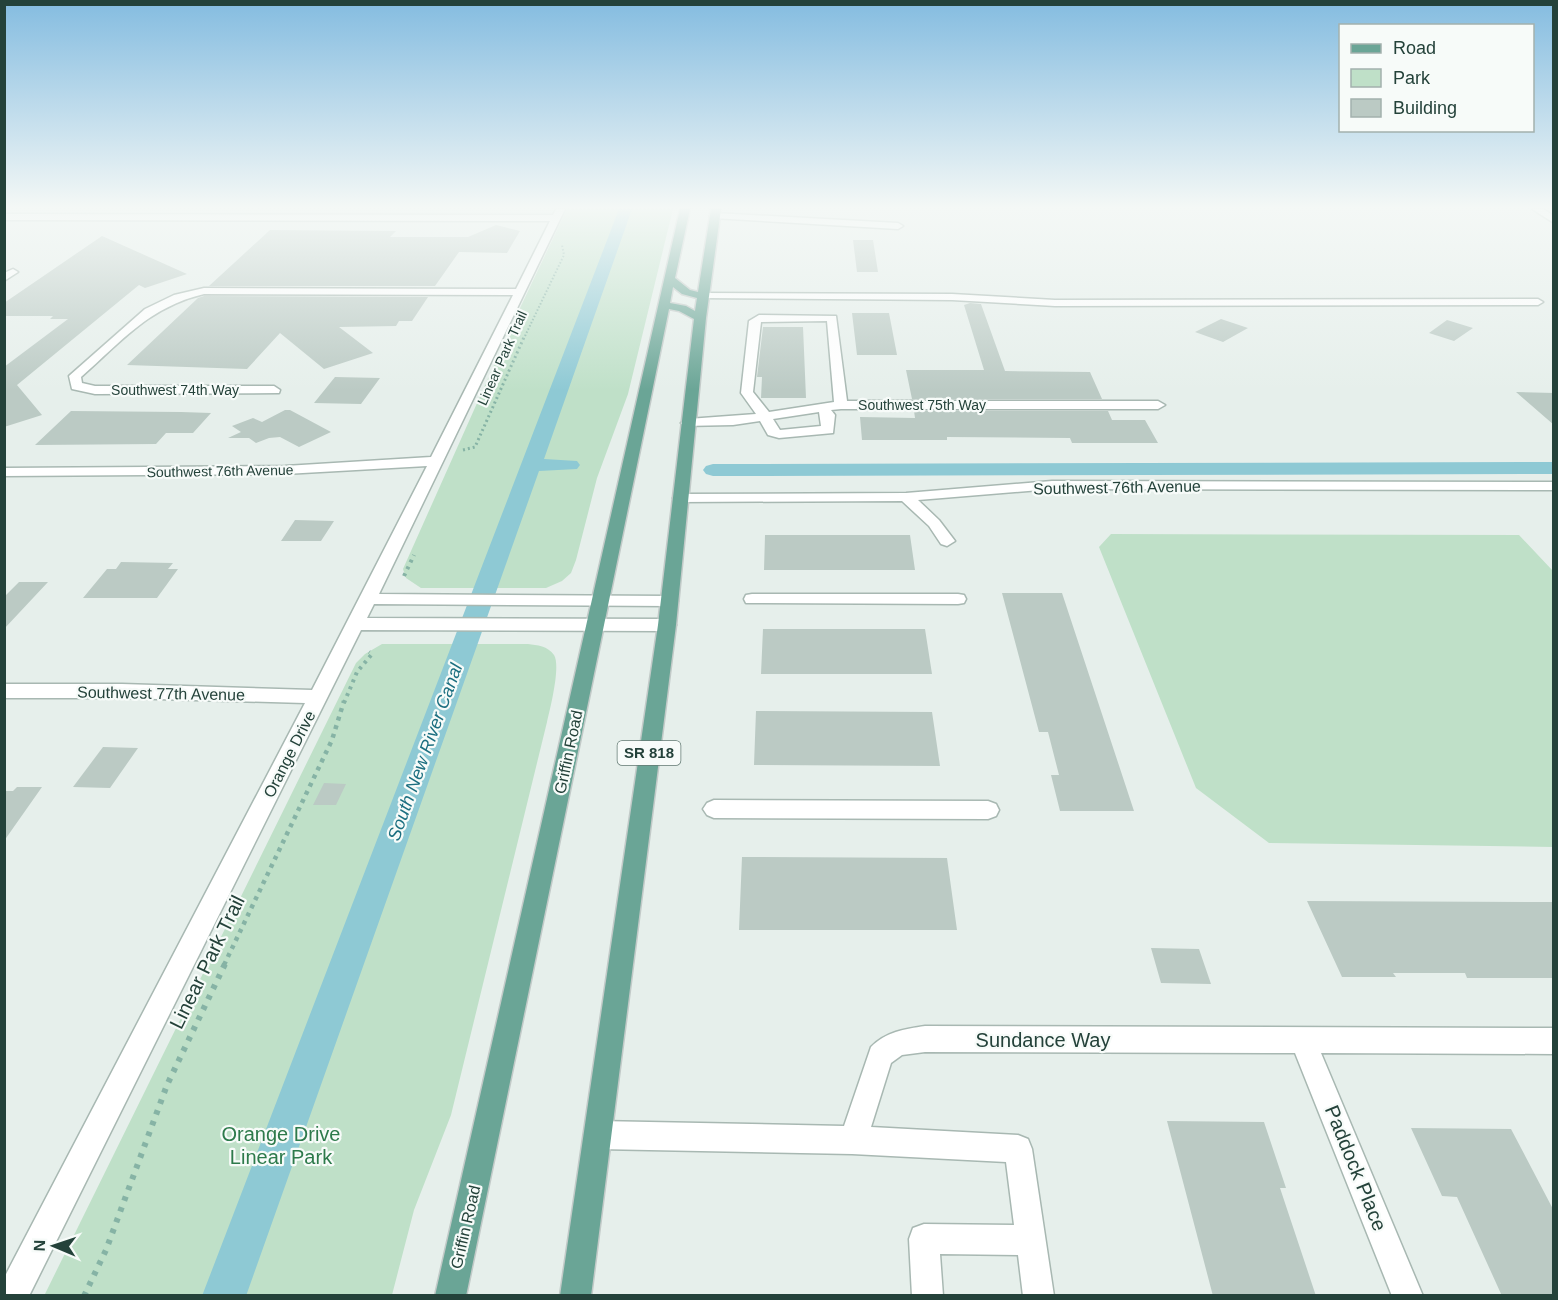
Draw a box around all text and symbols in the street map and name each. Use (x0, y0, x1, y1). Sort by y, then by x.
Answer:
legend (1339, 24, 1534, 132)
text: Road (1393, 38, 1436, 58)
text: Park (1393, 68, 1431, 88)
text: Building (1393, 98, 1457, 118)
street label: Linear Park Trail (474, 308, 530, 408)
street label: Southwest 74th Way (111, 382, 239, 398)
street label: Southwest 75th Way (858, 397, 986, 413)
street label: Southwest 76th Avenue (146, 462, 294, 480)
street label: Southwest 76th Avenue (1033, 478, 1201, 497)
water label: South New River Canal (384, 660, 467, 843)
street label: Southwest 77th Avenue (77, 684, 245, 703)
street label: Orange Drive (260, 708, 319, 800)
street label: Griffin Road (551, 709, 586, 795)
road number: SR 818 (618, 741, 680, 765)
street label: Linear Park Trail (165, 892, 249, 1032)
street label: Sundance Way (976, 1029, 1110, 1051)
street label: Paddock Place (1321, 1102, 1391, 1234)
park label: Orange Drive Linear Park (222, 1123, 340, 1168)
street label: Griffin Road (448, 1184, 483, 1270)
north arrow (24, 1216, 84, 1276)
text: N (31, 1239, 48, 1252)

